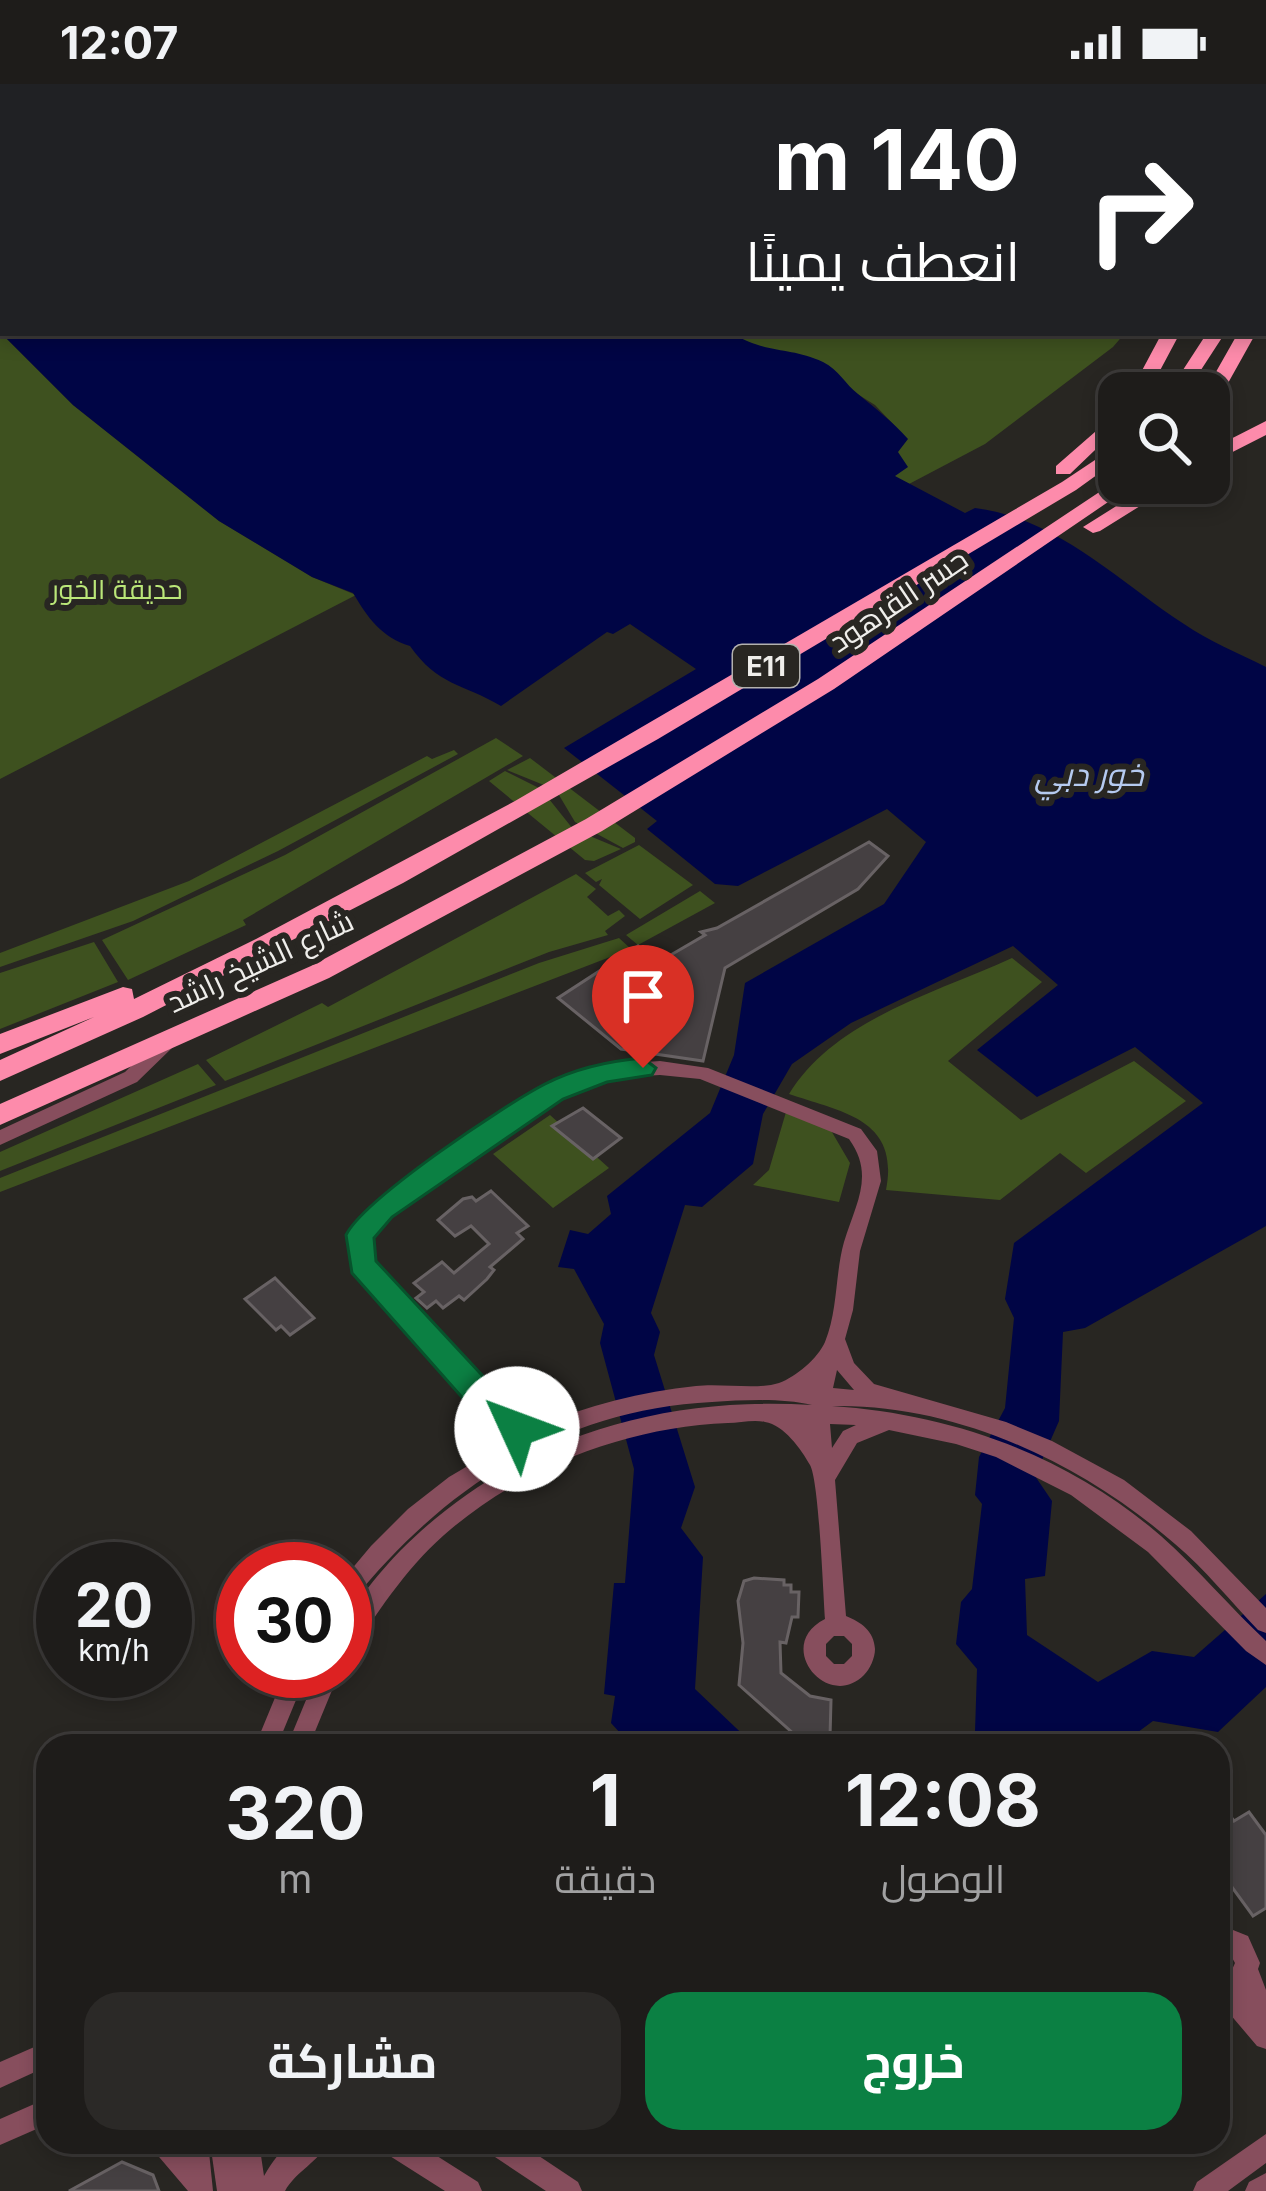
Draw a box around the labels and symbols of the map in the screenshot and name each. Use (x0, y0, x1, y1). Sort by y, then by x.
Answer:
street label: جسر القرهود (822, 540, 974, 660)
park label: حديقة الخور (50, 573, 182, 606)
road number: E11 (733, 645, 799, 687)
water label: خور دبي (1034, 754, 1145, 801)
street label: شارع الشيخ راشد (161, 902, 360, 1023)
pin (592, 945, 694, 1068)
position arrow (454, 1366, 580, 1492)
speed limit sign: 30 (216, 1542, 372, 1698)

